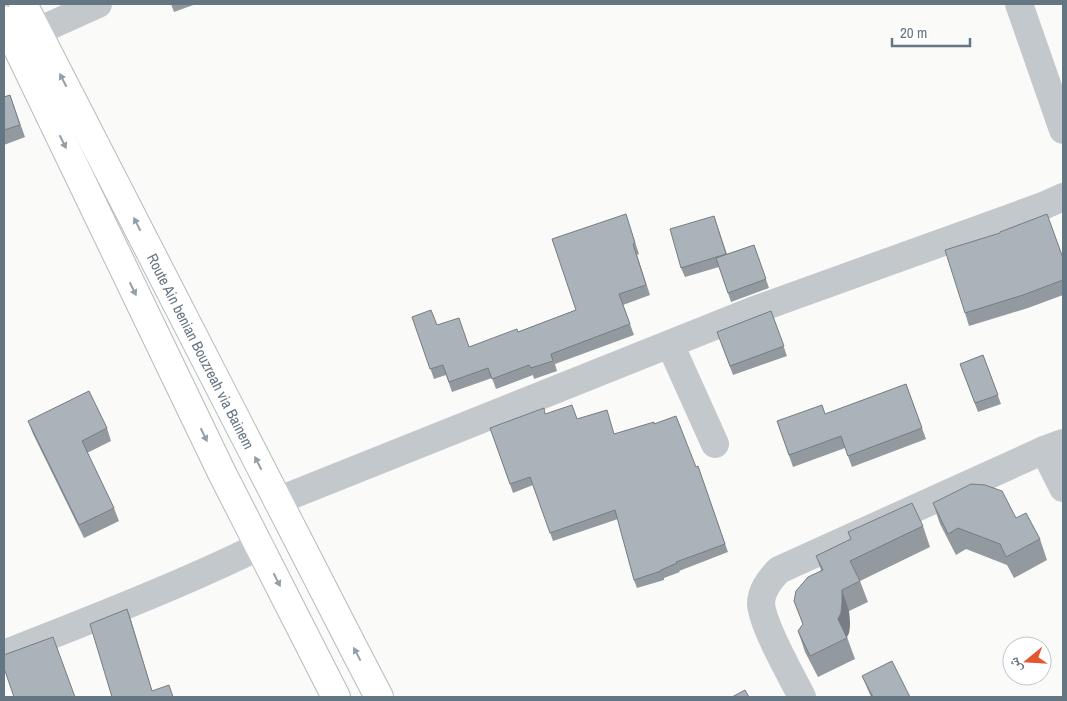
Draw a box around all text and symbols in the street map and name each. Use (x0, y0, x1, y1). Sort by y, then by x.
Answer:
scale bar (892, 15, 970, 47)
text: 20 m (900, 22, 927, 43)
one-way arrow (59, 73, 67, 87)
one-way arrow (59, 135, 67, 149)
one-way arrow (133, 217, 141, 232)
street label: Route Ain benian Bouzreah via Bainem (142, 250, 260, 452)
one-way arrow (130, 282, 138, 296)
one-way arrow (199, 428, 208, 443)
one-way arrow (254, 456, 262, 470)
one-way arrow (273, 573, 281, 588)
north arrow (1002, 636, 1052, 686)
one-way arrow (353, 647, 361, 661)
text: ش (1004, 655, 1025, 675)

